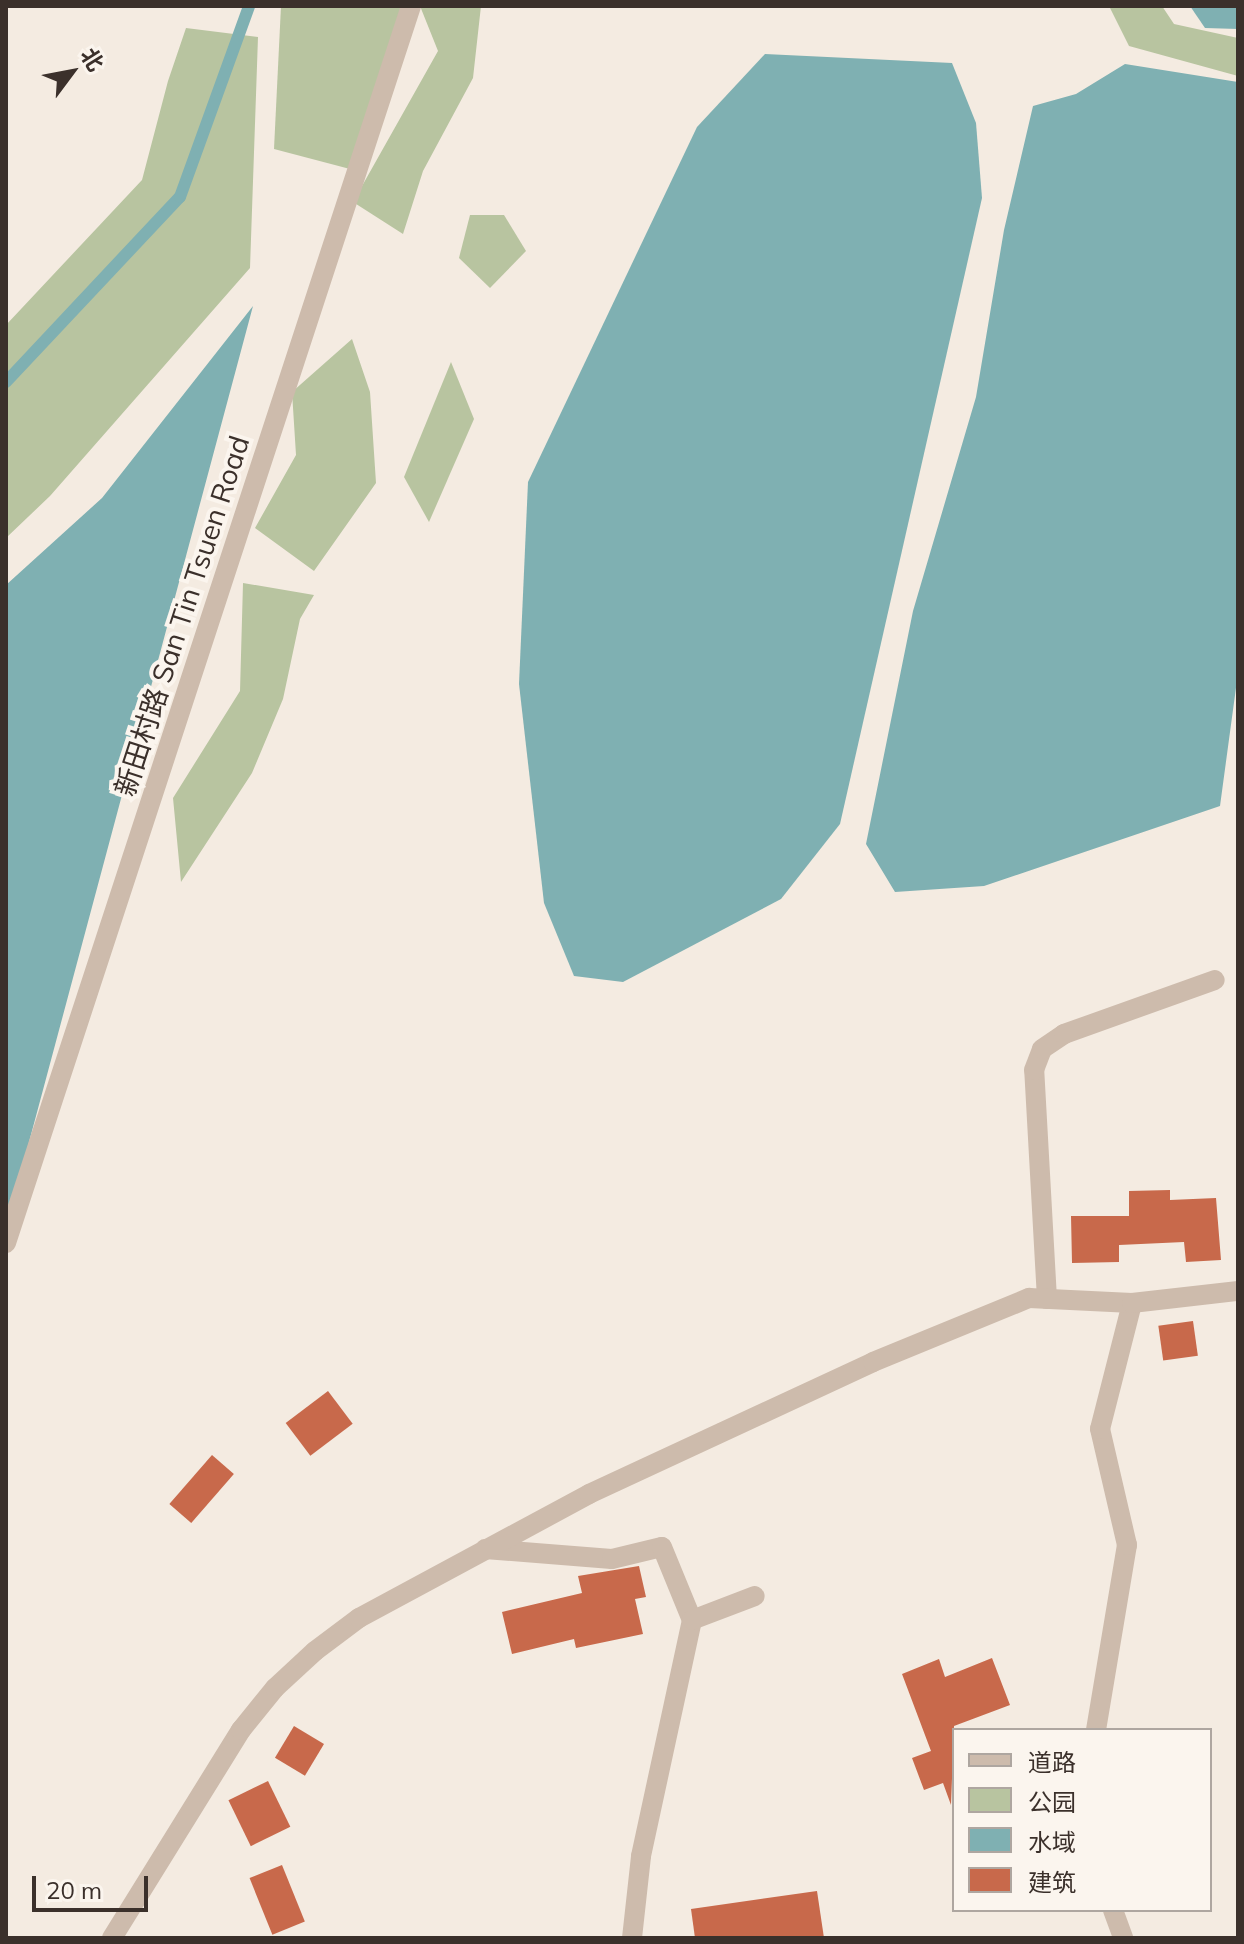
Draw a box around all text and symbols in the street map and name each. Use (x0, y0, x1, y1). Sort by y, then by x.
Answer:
north arrow (32, 32, 112, 112)
text: 北 (75, 43, 110, 76)
street label: 新田村路 San Tin Tsuen Road (108, 432, 256, 800)
legend (952, 1728, 1212, 1912)
text: 道路 (1028, 1747, 1076, 1777)
text: 公园 (1028, 1787, 1076, 1817)
text: 水域 (1028, 1827, 1076, 1857)
scale bar (36, 1860, 152, 1910)
text: 建筑 (1028, 1867, 1076, 1897)
text: 20 m (46, 1875, 102, 1905)

